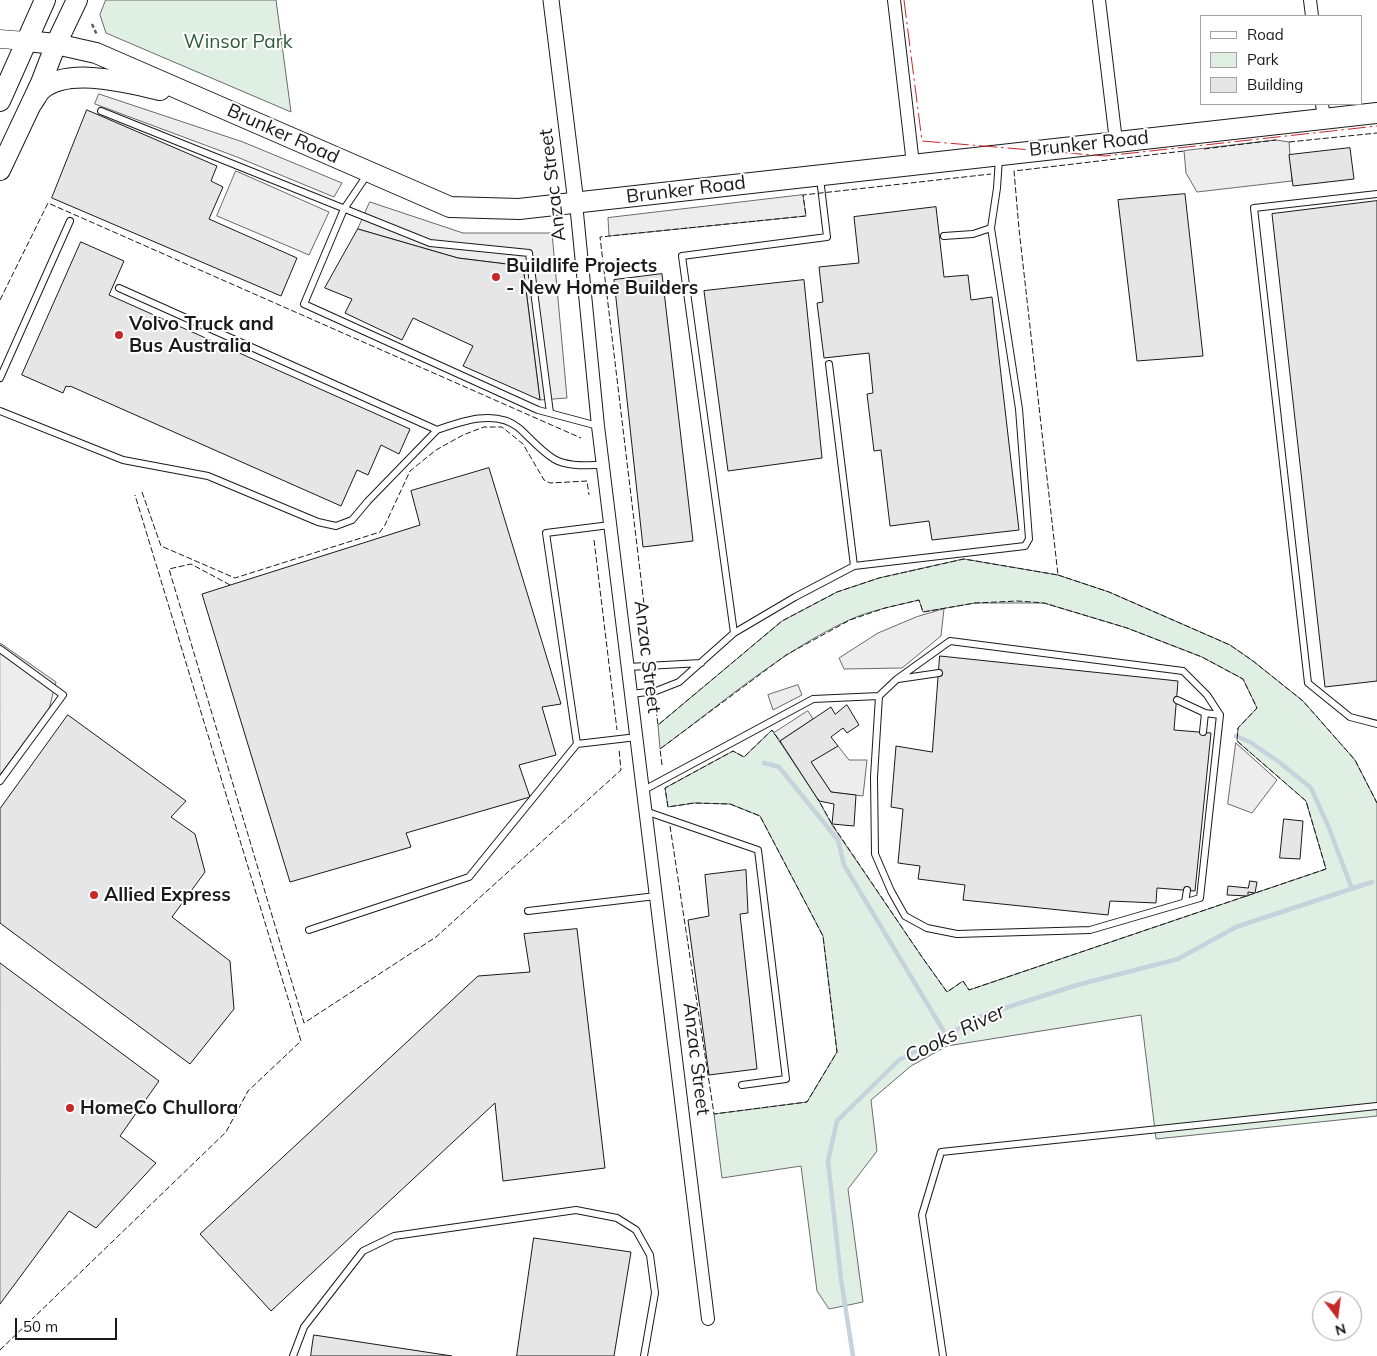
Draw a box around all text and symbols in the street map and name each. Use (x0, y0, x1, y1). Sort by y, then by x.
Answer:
legend (1200, 15, 1362, 105)
text: Road (1247, 25, 1284, 44)
park label: Winsor Park (184, 31, 292, 53)
text: Park (1247, 50, 1279, 69)
text: Building (1247, 75, 1303, 94)
street label: Brunker Road (223, 99, 343, 169)
street label: Brunker Road (1028, 126, 1150, 162)
street label: Anzac Street (535, 127, 571, 243)
street label: Brunker Road (625, 171, 747, 209)
place label: Buildlife Projects - New Home Builders (506, 255, 698, 299)
marker: Buildlife Projects - New Home Builders (490, 271, 502, 283)
place label: Volvo Truck and Bus Australia (129, 313, 274, 357)
marker: Volvo Truck and Bus Australia (113, 329, 125, 341)
street label: Anzac Street (629, 599, 665, 715)
place label: Allied Express (104, 884, 231, 906)
marker: Allied Express (88, 889, 100, 901)
water label: Cooks River (901, 999, 1009, 1069)
street label: Anzac Street (678, 1001, 714, 1117)
place label: HomeCo Chullora (80, 1097, 238, 1119)
marker: HomeCo Chullora (64, 1102, 76, 1114)
north arrow (1312, 1291, 1362, 1341)
scale bar (18, 1308, 120, 1340)
text: 50 m (23, 1317, 58, 1336)
text: N (1333, 1319, 1348, 1340)

